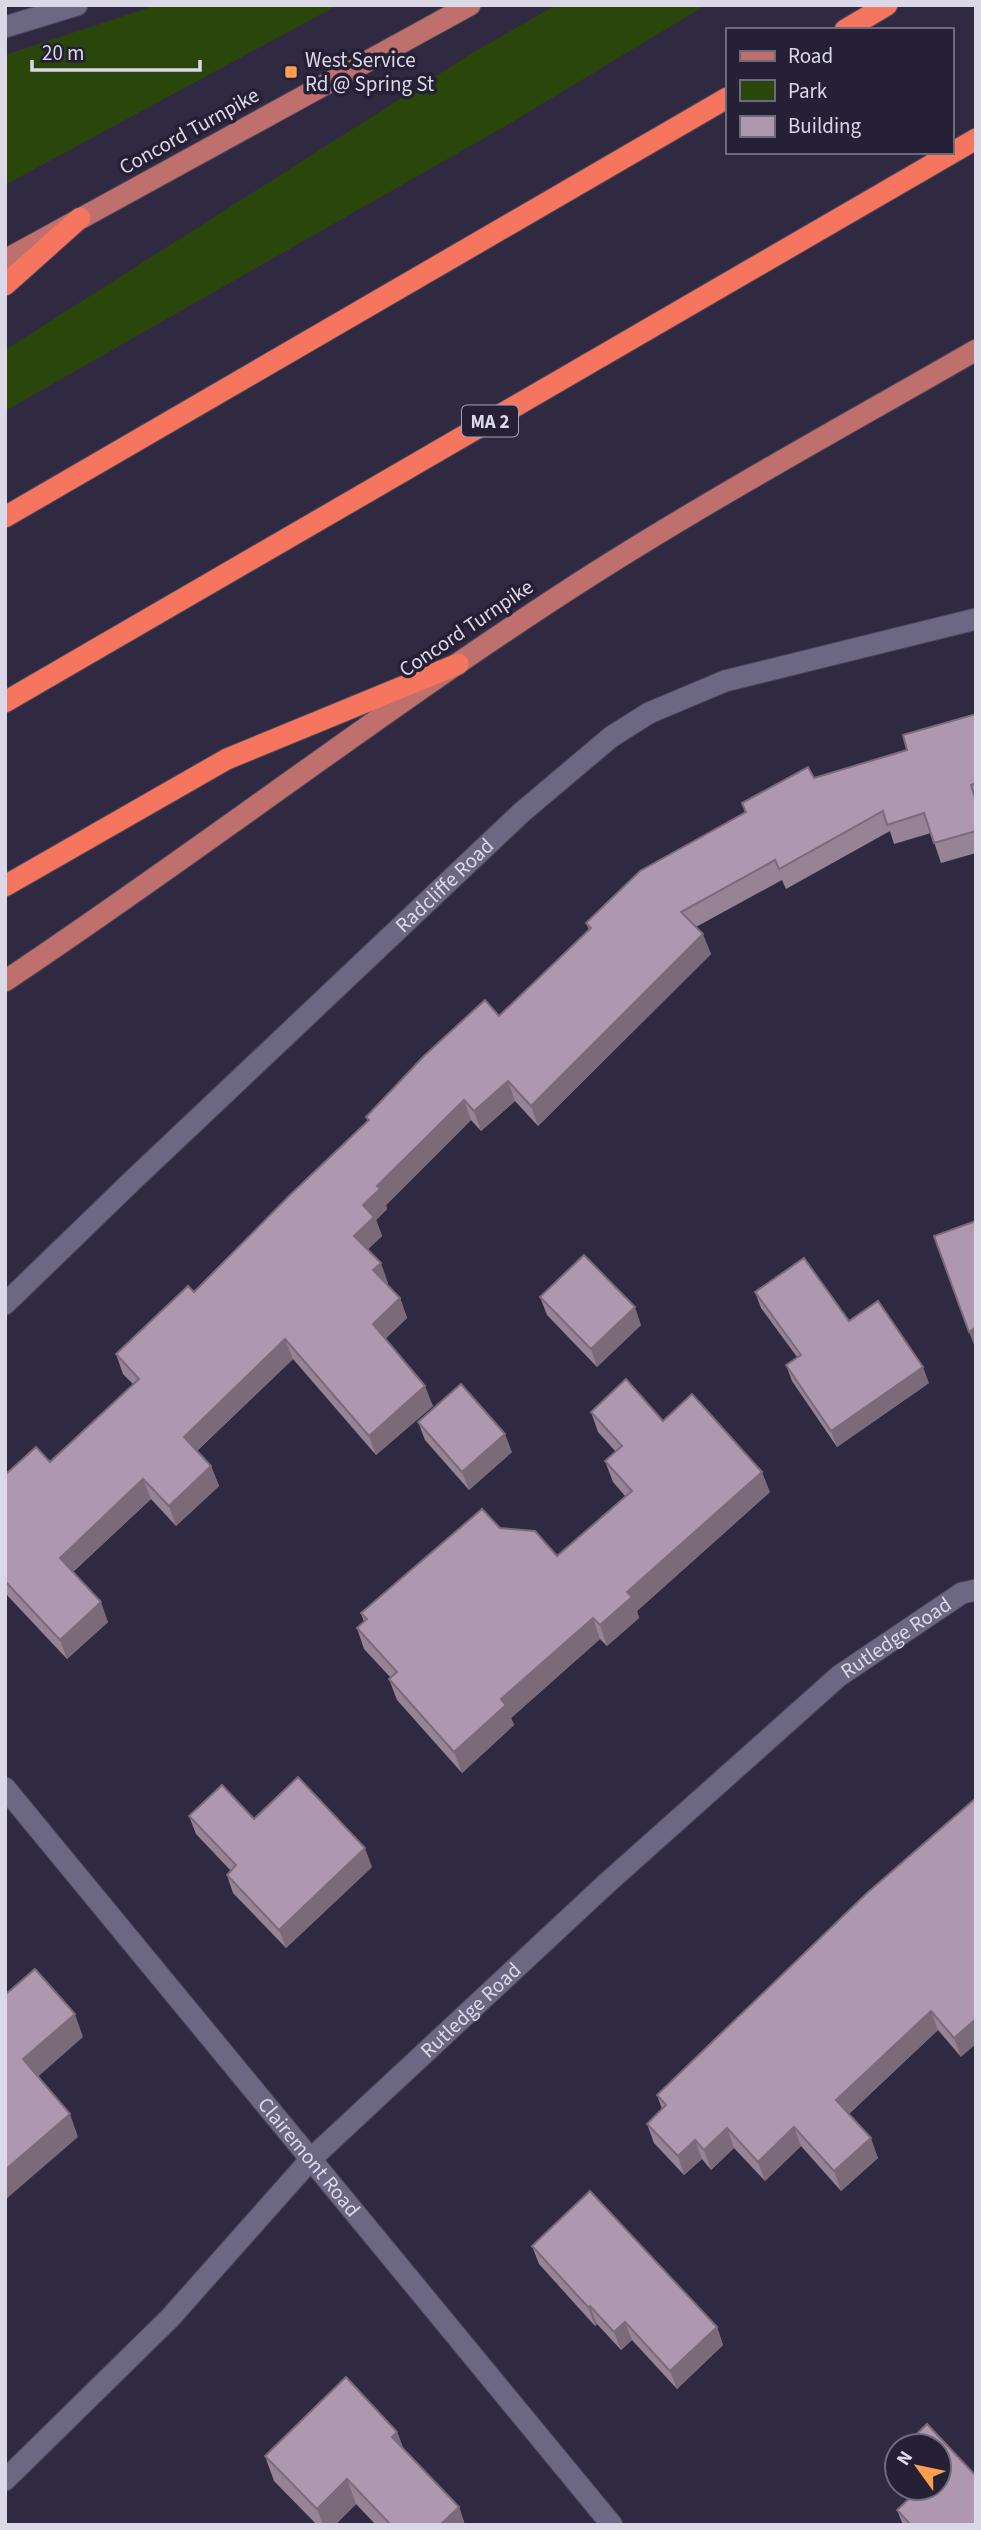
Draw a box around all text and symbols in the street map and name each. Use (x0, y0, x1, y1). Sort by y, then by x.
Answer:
scale bar (32, 28, 200, 72)
legend (726, 28, 953, 154)
text: 20 m (42, 38, 84, 68)
text: Road (788, 41, 833, 71)
place label: West Service Rd @ Spring St (305, 45, 434, 99)
marker: West Service Rd @ Spring St (283, 64, 299, 80)
text: Park (788, 76, 828, 106)
street label: Concord Turnpike (113, 80, 265, 182)
text: Building (788, 111, 862, 141)
road number: MA 2 (462, 406, 518, 436)
street label: Concord Turnpike (393, 572, 539, 684)
street label: Radcliffe Road (388, 831, 501, 940)
street label: Rutledge Road (834, 1589, 957, 1686)
street label: Rutledge Road (414, 1956, 528, 2065)
street label: Clairemont Road (250, 2091, 367, 2223)
north arrow (883, 2432, 953, 2502)
text: N (890, 2446, 920, 2471)

